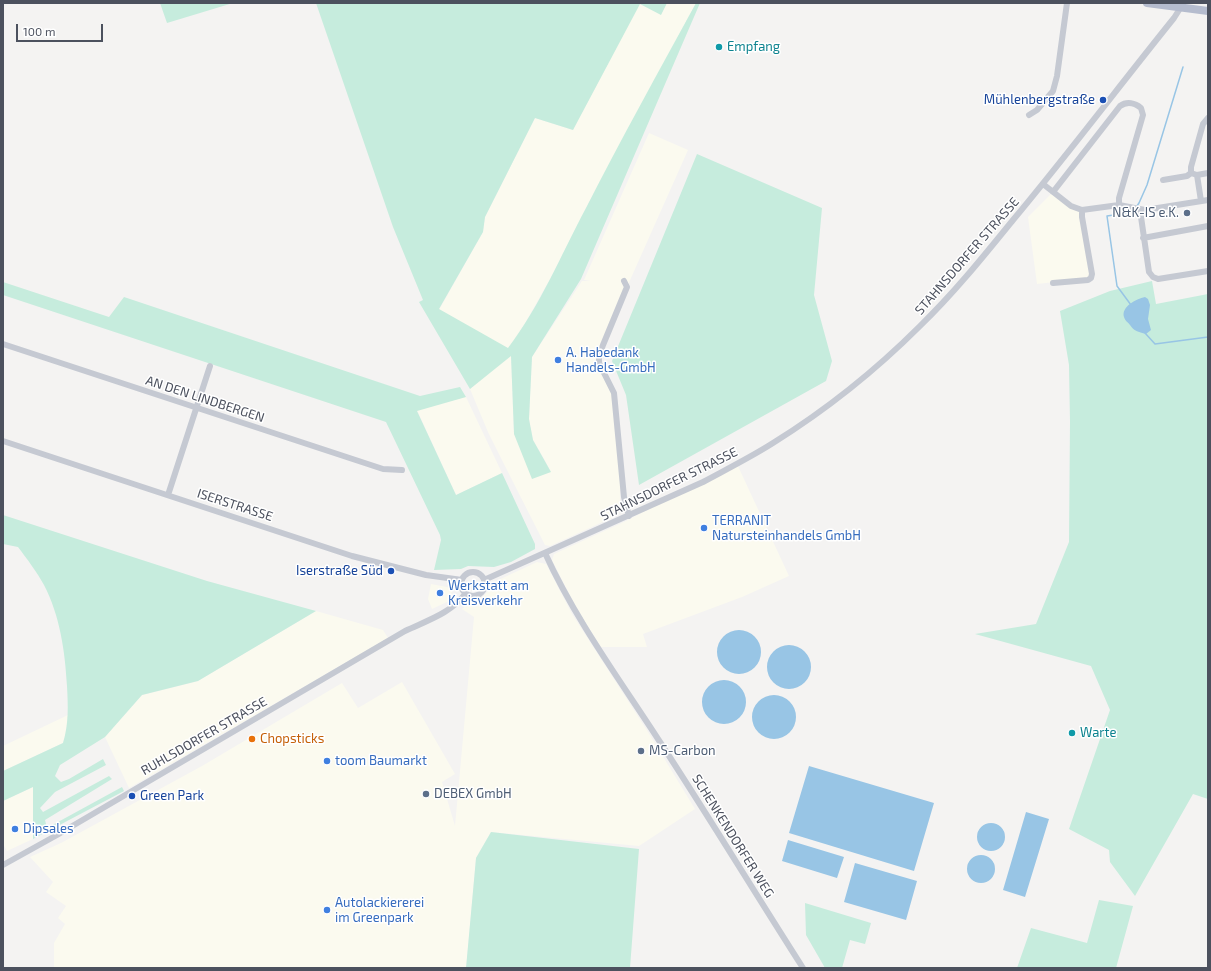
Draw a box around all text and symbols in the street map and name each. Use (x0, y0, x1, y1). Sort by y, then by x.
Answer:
scale bar (18, 16, 105, 42)
text: 100 m (23, 24, 55, 38)
place label: Empfang (727, 39, 780, 55)
marker: Empfang (714, 42, 724, 52)
place label: Mühlenbergstraße (984, 92, 1095, 108)
marker: Mühlenbergstraße (1098, 95, 1108, 105)
street label: STAHNSDORFER STRASSE (912, 194, 1022, 318)
place label: N&K-IS e.K. (1112, 205, 1179, 221)
marker: N&K-IS e.K. (1182, 208, 1192, 218)
place label: A. Habedank Handels-GmbH (566, 345, 656, 376)
marker: A. Habedank Handels-GmbH (553, 355, 563, 365)
street label: AN DEN LINDBERGEN (144, 372, 266, 426)
street label: STAHNSDORFER STRASSE (598, 444, 740, 524)
street label: ISERSTRASSE (195, 485, 275, 525)
place label: TERRANIT Natursteinhandels GmbH (712, 513, 861, 544)
marker: TERRANIT Natursteinhandels GmbH (699, 523, 709, 533)
place label: Iserstraße Süd (296, 563, 383, 579)
marker: Iserstraße Süd (386, 566, 396, 576)
place label: Werkstatt am Kreisverkehr (448, 578, 529, 609)
marker: Werkstatt am Kreisverkehr (435, 588, 445, 598)
street label: RUHLSDORFER STRASSE (138, 694, 270, 778)
place label: Warte (1080, 725, 1116, 741)
marker: Warte (1067, 728, 1077, 738)
place label: Chopsticks (260, 731, 324, 747)
marker: Chopsticks (247, 734, 257, 744)
place label: MS-Carbon (649, 743, 716, 759)
marker: MS-Carbon (636, 746, 646, 756)
place label: toom Baumarkt (335, 753, 427, 769)
marker: toom Baumarkt (322, 756, 332, 766)
street label: SCHENKENDORFER WEG (689, 772, 777, 900)
place label: DEBEX GmbH (434, 786, 512, 802)
place label: Green Park (140, 788, 204, 804)
marker: DEBEX GmbH (421, 789, 431, 799)
marker: Green Park (127, 791, 137, 801)
place label: Dipsales (23, 821, 74, 837)
marker: Dipsales (10, 824, 20, 834)
place label: Autolackiererei im Greenpark (335, 895, 424, 926)
marker: Autolackiererei im Greenpark (322, 905, 332, 915)

